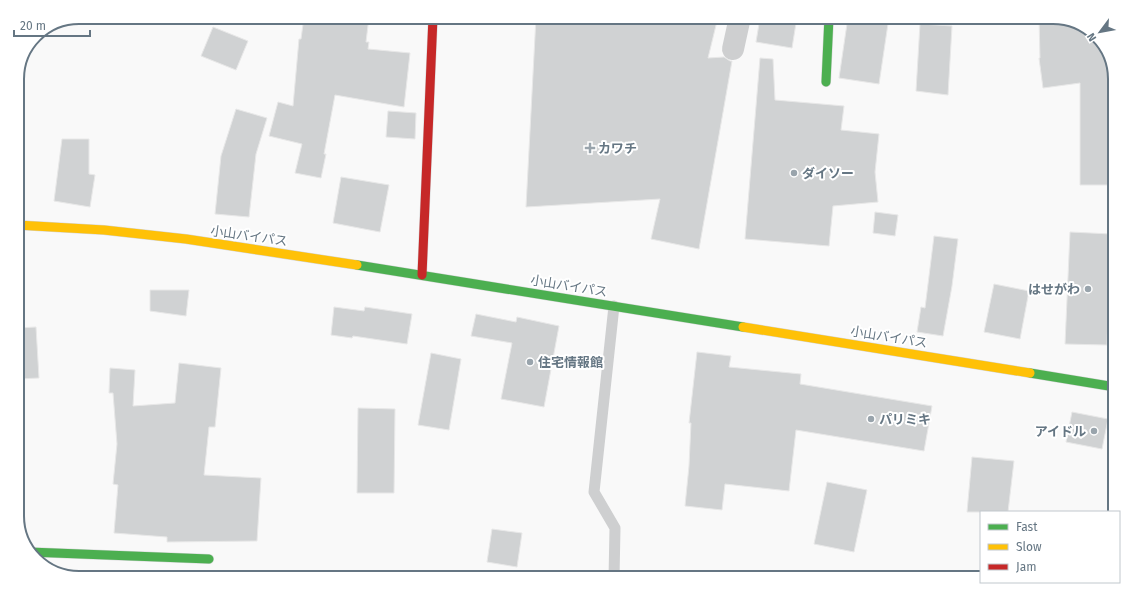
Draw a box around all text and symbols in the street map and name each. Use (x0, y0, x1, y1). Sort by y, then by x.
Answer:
scale bar (14, 12, 90, 38)
north arrow (1080, 12, 1120, 52)
text: 20 m (20, 19, 46, 33)
text: N (1084, 30, 1099, 44)
place label: カワチ (598, 141, 637, 156)
marker: カワチ (585, 143, 595, 153)
place label: ダイソー (802, 166, 854, 181)
marker: ダイソー (789, 168, 799, 178)
street label: 小山バイパス (209, 223, 289, 249)
street label: 小山バイパス (529, 273, 609, 299)
place label: はせがわ (1028, 282, 1080, 297)
marker: はせがわ (1083, 284, 1093, 294)
street label: 小山バイパス (849, 324, 929, 350)
place label: 住宅情報館 (538, 355, 603, 370)
marker: 住宅情報館 (525, 357, 535, 367)
place label: パリミキ (879, 412, 931, 427)
marker: パリミキ (866, 414, 876, 424)
place label: アイドル (1035, 424, 1086, 439)
marker: アイドル (1089, 426, 1099, 436)
legend (980, 511, 1120, 583)
text: Fast (1016, 520, 1038, 534)
text: Slow (1016, 540, 1042, 554)
text: Jam (1016, 560, 1036, 574)

